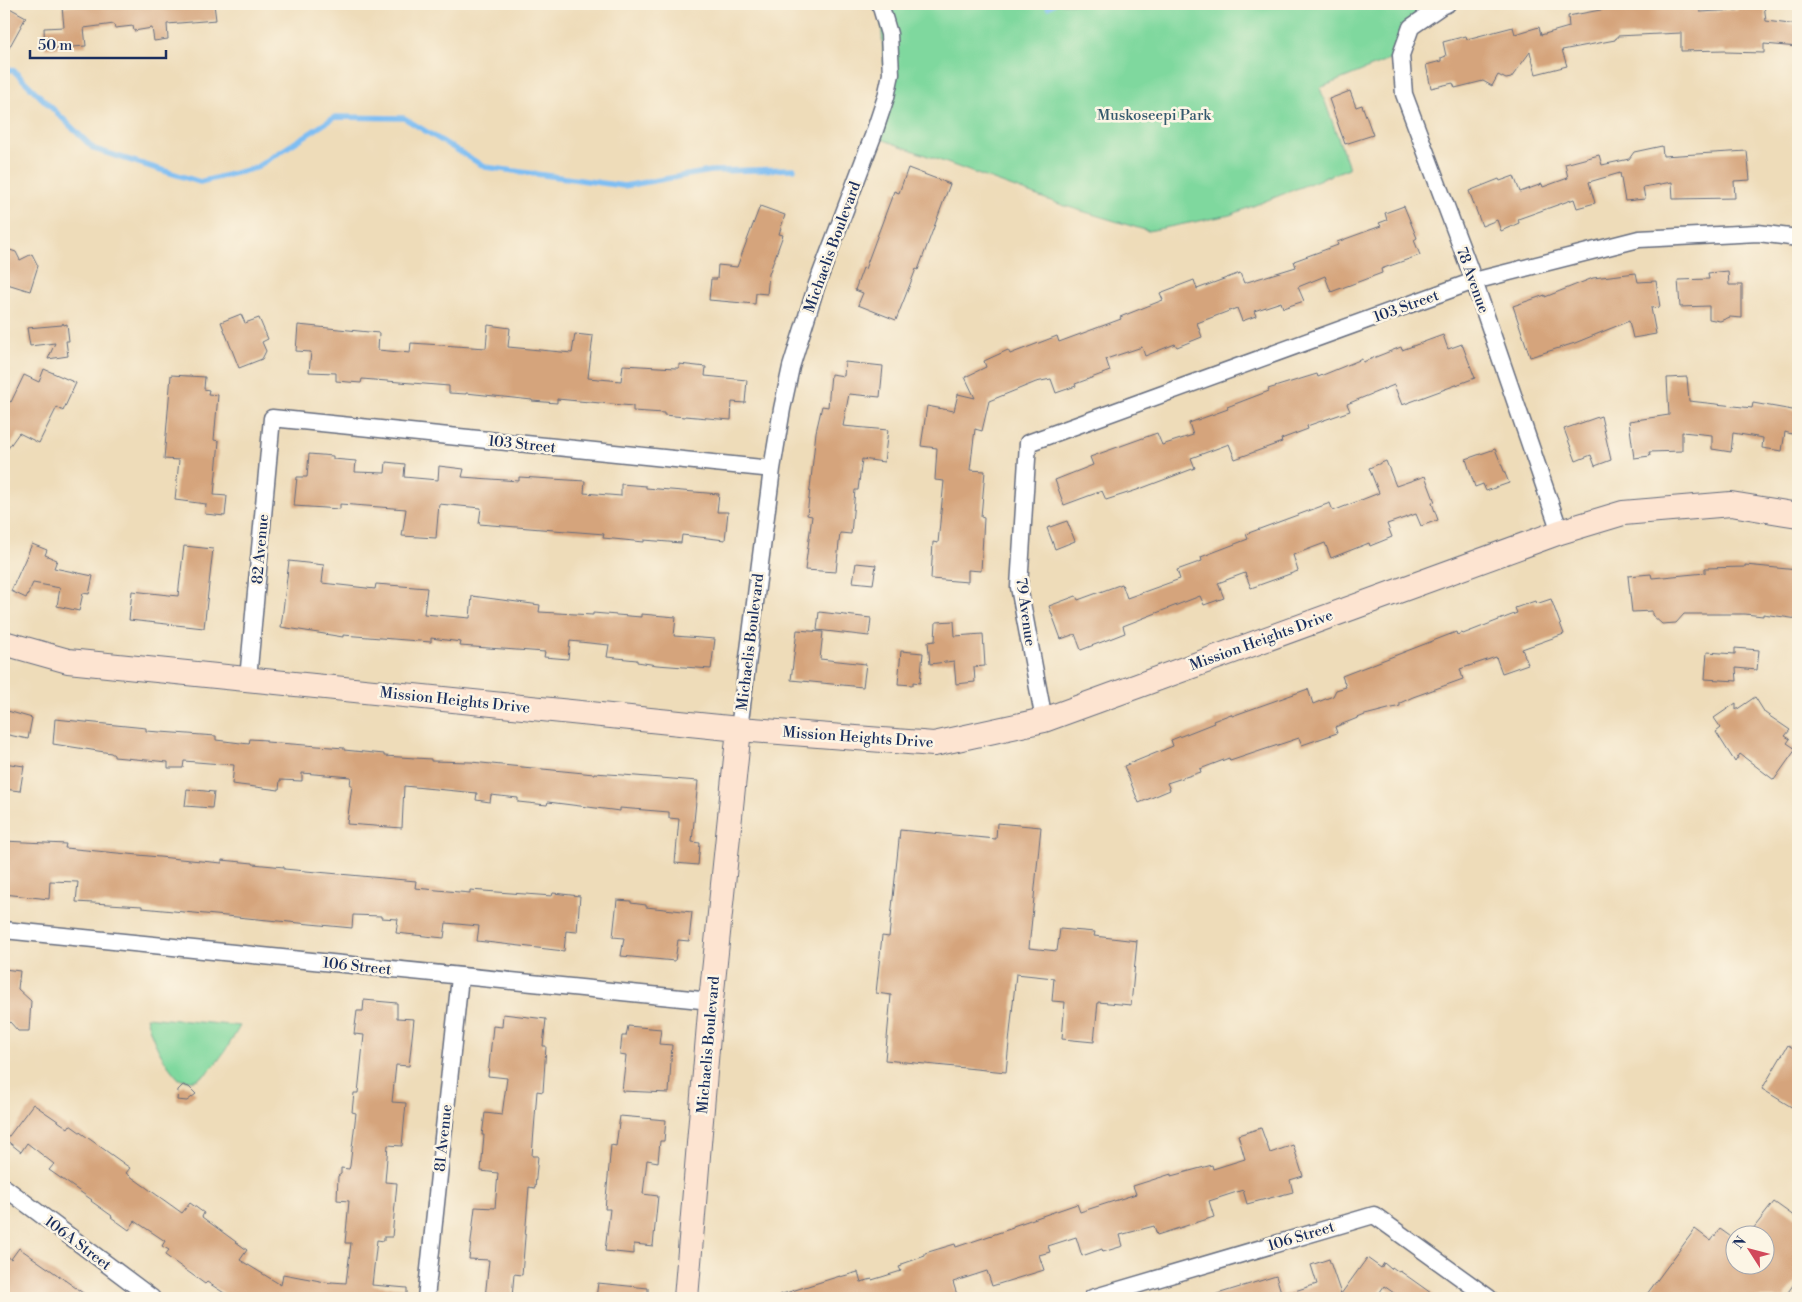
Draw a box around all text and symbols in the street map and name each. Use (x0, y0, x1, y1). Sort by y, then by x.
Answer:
scale bar (30, 28, 166, 60)
text: 50 m (38, 36, 72, 55)
park label: Muskoseepi Park (1097, 106, 1212, 125)
street label: Michaelis Boulevard (800, 179, 865, 315)
street label: 78 Avenue (1452, 245, 1493, 316)
street label: 103 Street (1371, 286, 1442, 327)
street label: 103 Street (487, 431, 557, 458)
street label: 82 Avenue (248, 513, 273, 585)
street label: Michaelis Boulevard (733, 572, 768, 712)
street label: 79 Avenue (1011, 577, 1040, 648)
street label: Mission Heights Drive (1187, 606, 1335, 675)
street label: Mission Heights Drive (379, 683, 531, 718)
street label: Mission Heights Drive (782, 723, 934, 752)
street label: 106 Street (322, 953, 393, 980)
street label: Michaelis Boulevard (693, 975, 724, 1115)
street label: 81 Avenue (431, 1103, 456, 1173)
street label: 106A Street (40, 1212, 116, 1275)
street label: 106 Street (1265, 1217, 1338, 1256)
north arrow (1724, 1224, 1774, 1274)
text: N (1730, 1233, 1751, 1253)

